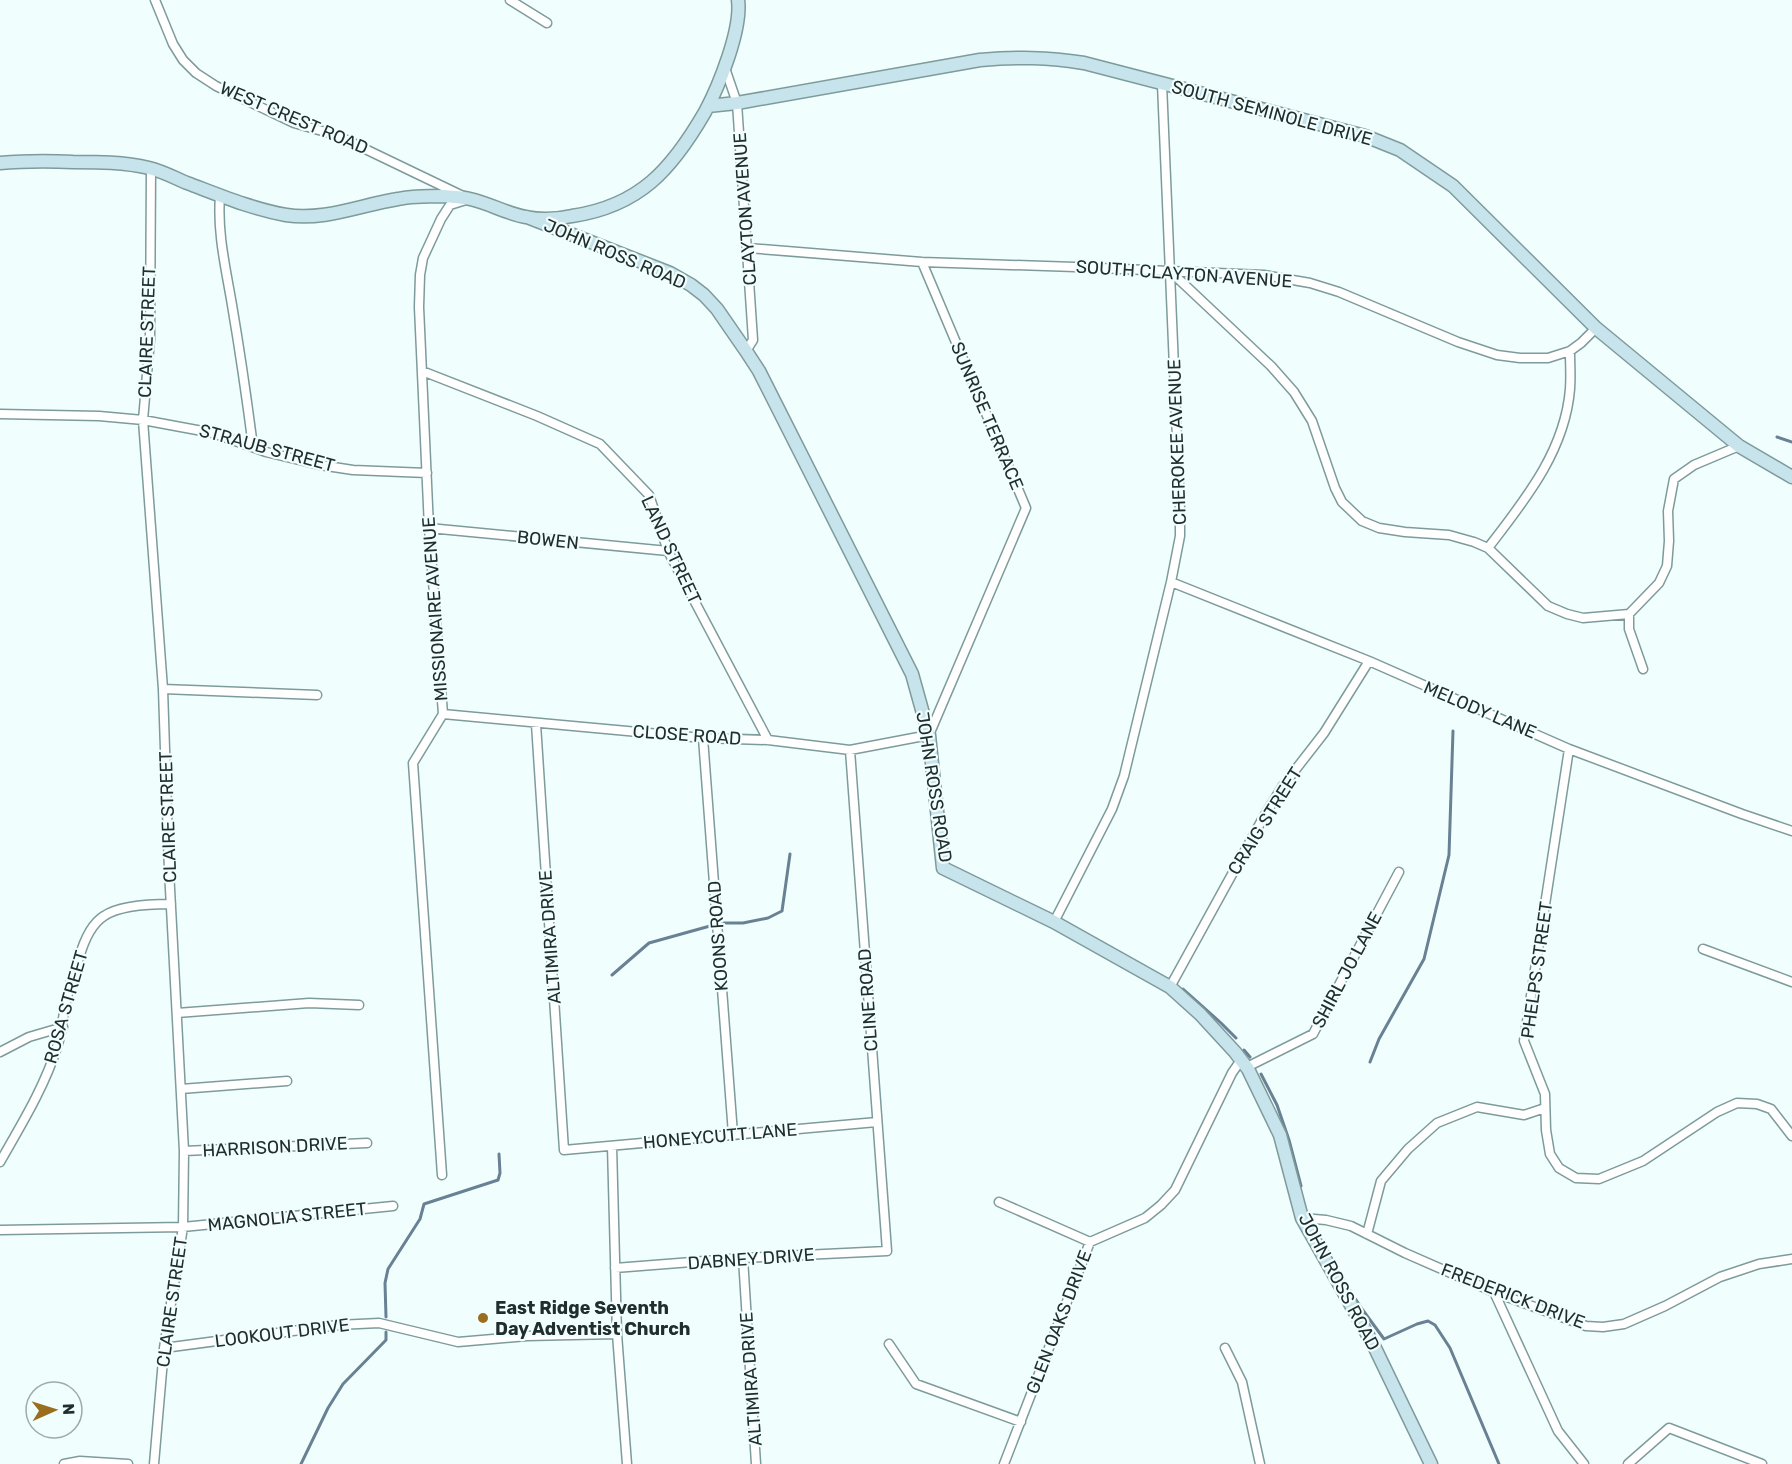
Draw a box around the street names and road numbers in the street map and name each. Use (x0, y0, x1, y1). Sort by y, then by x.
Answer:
street label: SOUTH SEMINOLE DRIVE (1169, 76, 1375, 150)
street label: WEST CREST ROAD (216, 77, 372, 159)
street label: CLAYTON AVENUE (729, 132, 761, 286)
street label: JOHN ROSS ROAD (541, 214, 689, 294)
street label: SOUTH CLAYTON AVENUE (1075, 255, 1293, 293)
street label: CLAIRE STREET (134, 266, 160, 398)
street label: SUNRISE TERRACE (946, 339, 1028, 493)
street label: CHEROKEE AVENUE (1163, 359, 1191, 525)
street label: STRAUB STREET (197, 419, 337, 477)
street label: LAND STREET (636, 492, 706, 608)
street label: MISSIONAIRE AVENUE (418, 516, 452, 702)
street label: BOWEN (516, 526, 580, 554)
street label: MELODY LANE (1420, 676, 1540, 744)
street label: JOHN ROSS ROAD (911, 710, 957, 864)
street label: CLOSE ROAD (632, 720, 742, 750)
street label: CLAIRE STREET (155, 751, 181, 883)
street label: CRAIG STREET (1223, 763, 1307, 879)
street label: ALTIMIRA DRIVE (534, 869, 566, 1005)
street label: KOONS ROAD (703, 880, 733, 992)
street label: PHELPS STREET (1516, 900, 1558, 1040)
street label: SHIRL JO LANE (1307, 908, 1387, 1032)
street label: ROSA STREET (39, 948, 93, 1066)
street label: CLINE ROAD (853, 948, 883, 1052)
street label: HONEYCUTT LANE (642, 1118, 798, 1154)
street label: HARRISON DRIVE (202, 1132, 348, 1162)
street label: MAGNOLIA STREET (206, 1198, 368, 1236)
street label: JOHN ROSS ROAD (1294, 1210, 1384, 1354)
street label: CLAIRE STREET (152, 1235, 192, 1369)
street label: DABNEY DRIVE (687, 1244, 815, 1274)
street label: GLEN OAKS DRIVE (1021, 1247, 1097, 1397)
street label: FREDERICK DRIVE (1438, 1258, 1588, 1334)
street label: ALTIMIRA DRIVE (735, 1311, 767, 1447)
street label: LOOKOUT DRIVE (213, 1314, 351, 1352)

